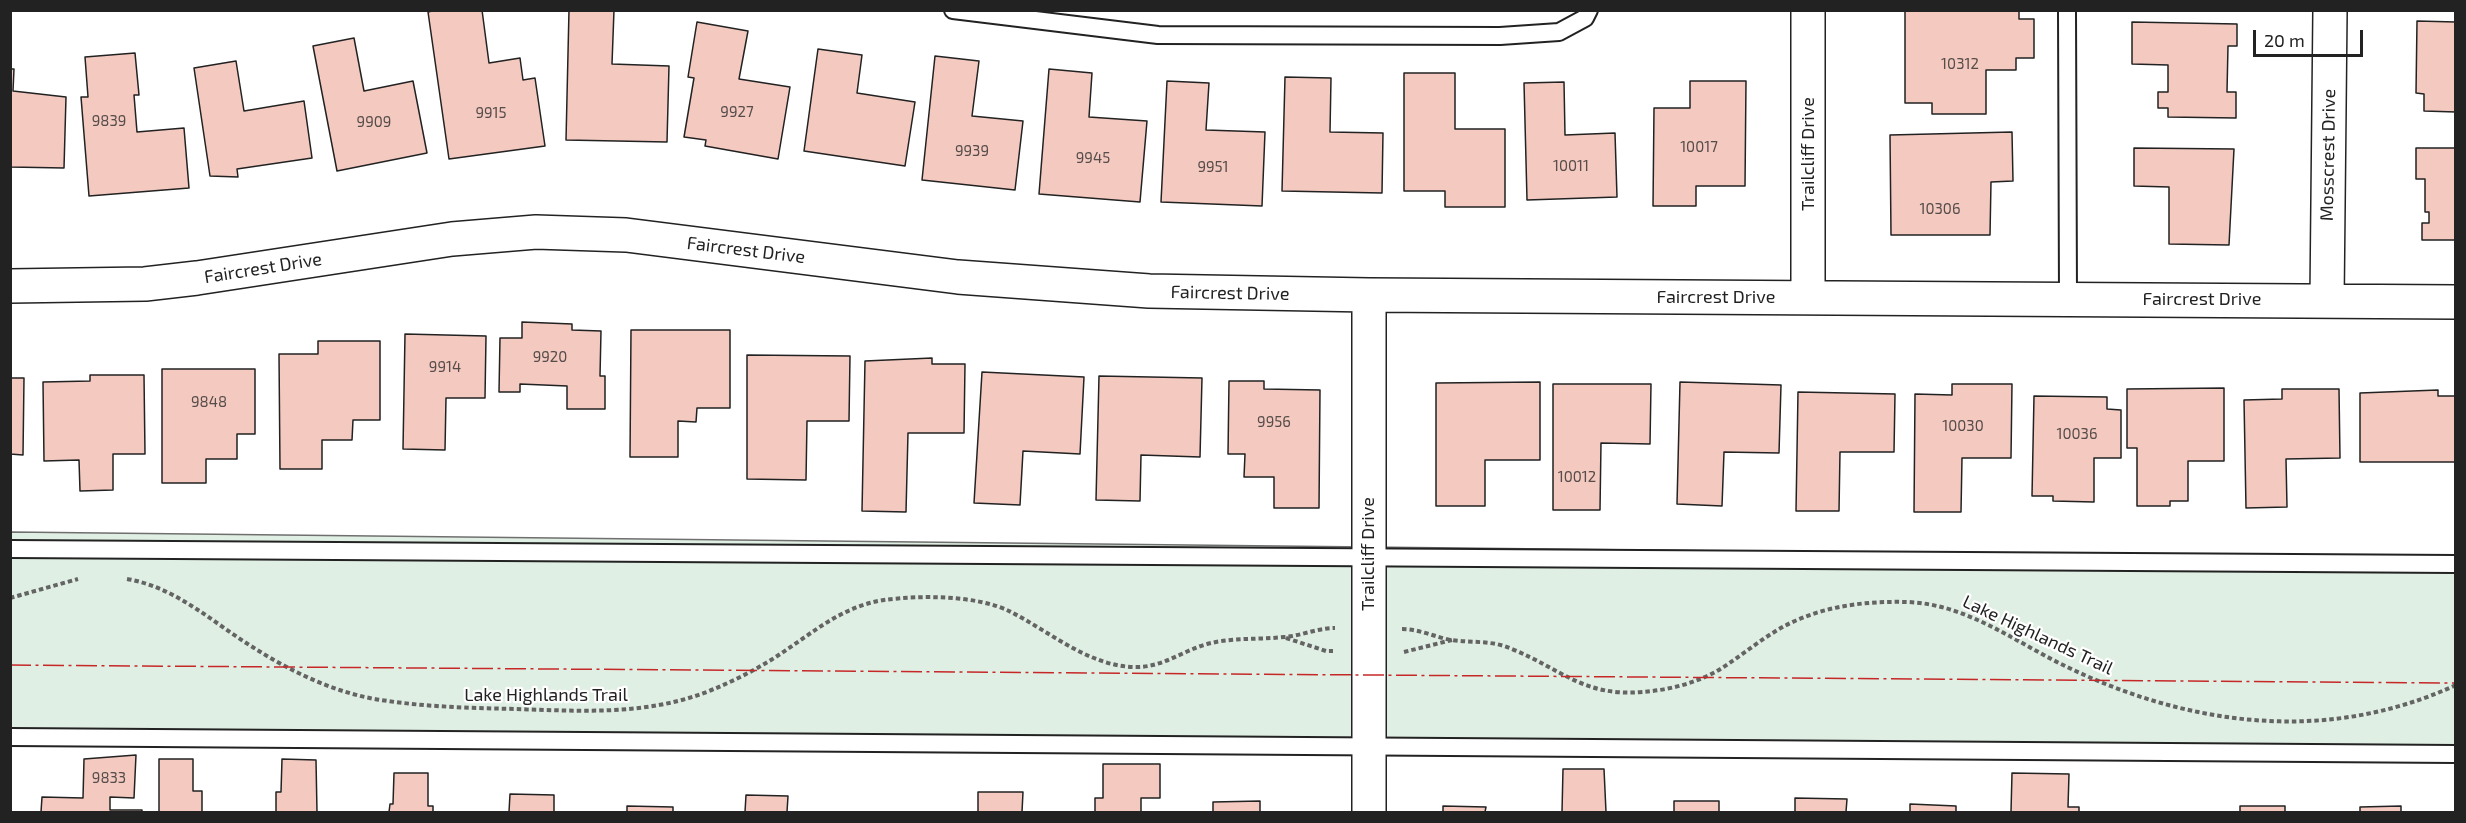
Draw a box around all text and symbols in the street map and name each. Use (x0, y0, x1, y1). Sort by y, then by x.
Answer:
scale bar (2256, 18, 2366, 56)
text: 20 m (2264, 29, 2305, 51)
house number: 10312 (1941, 55, 1979, 73)
street label: Mosscrest Drive (2316, 89, 2340, 221)
street label: Trailcliff Drive (1797, 97, 1819, 211)
house number: 9927 (720, 103, 754, 121)
house number: 9915 (475, 104, 507, 122)
house number: 9839 (92, 112, 126, 130)
house number: 9909 (357, 113, 391, 131)
house number: 10017 (1680, 138, 1718, 156)
house number: 9939 (955, 142, 989, 160)
house number: 9945 (1076, 149, 1110, 167)
house number: 10011 (1553, 157, 1589, 175)
house number: 9951 (1197, 158, 1229, 176)
house number: 10306 (1920, 200, 1960, 218)
street label: Faircrest Drive (686, 232, 806, 268)
street label: Faircrest Drive (203, 248, 323, 288)
street label: Faircrest Drive (1170, 281, 1290, 305)
street label: Faircrest Drive (1657, 286, 1775, 308)
street label: Faircrest Drive (2143, 288, 2261, 310)
house number: 9920 (533, 348, 567, 366)
house number: 9914 (429, 358, 461, 376)
house number: 9848 (191, 393, 227, 411)
house number: 9956 (1257, 413, 1291, 431)
house number: 10030 (1942, 417, 1984, 435)
house number: 10036 (2057, 425, 2097, 443)
house number: 10012 (1558, 468, 1596, 486)
street label: Trailcliff Drive (1357, 497, 1379, 611)
street label: Lake Highlands Trail (1959, 591, 2117, 679)
street label: Lake Highlands Trail (464, 684, 628, 706)
house number: 9833 (92, 769, 126, 787)

